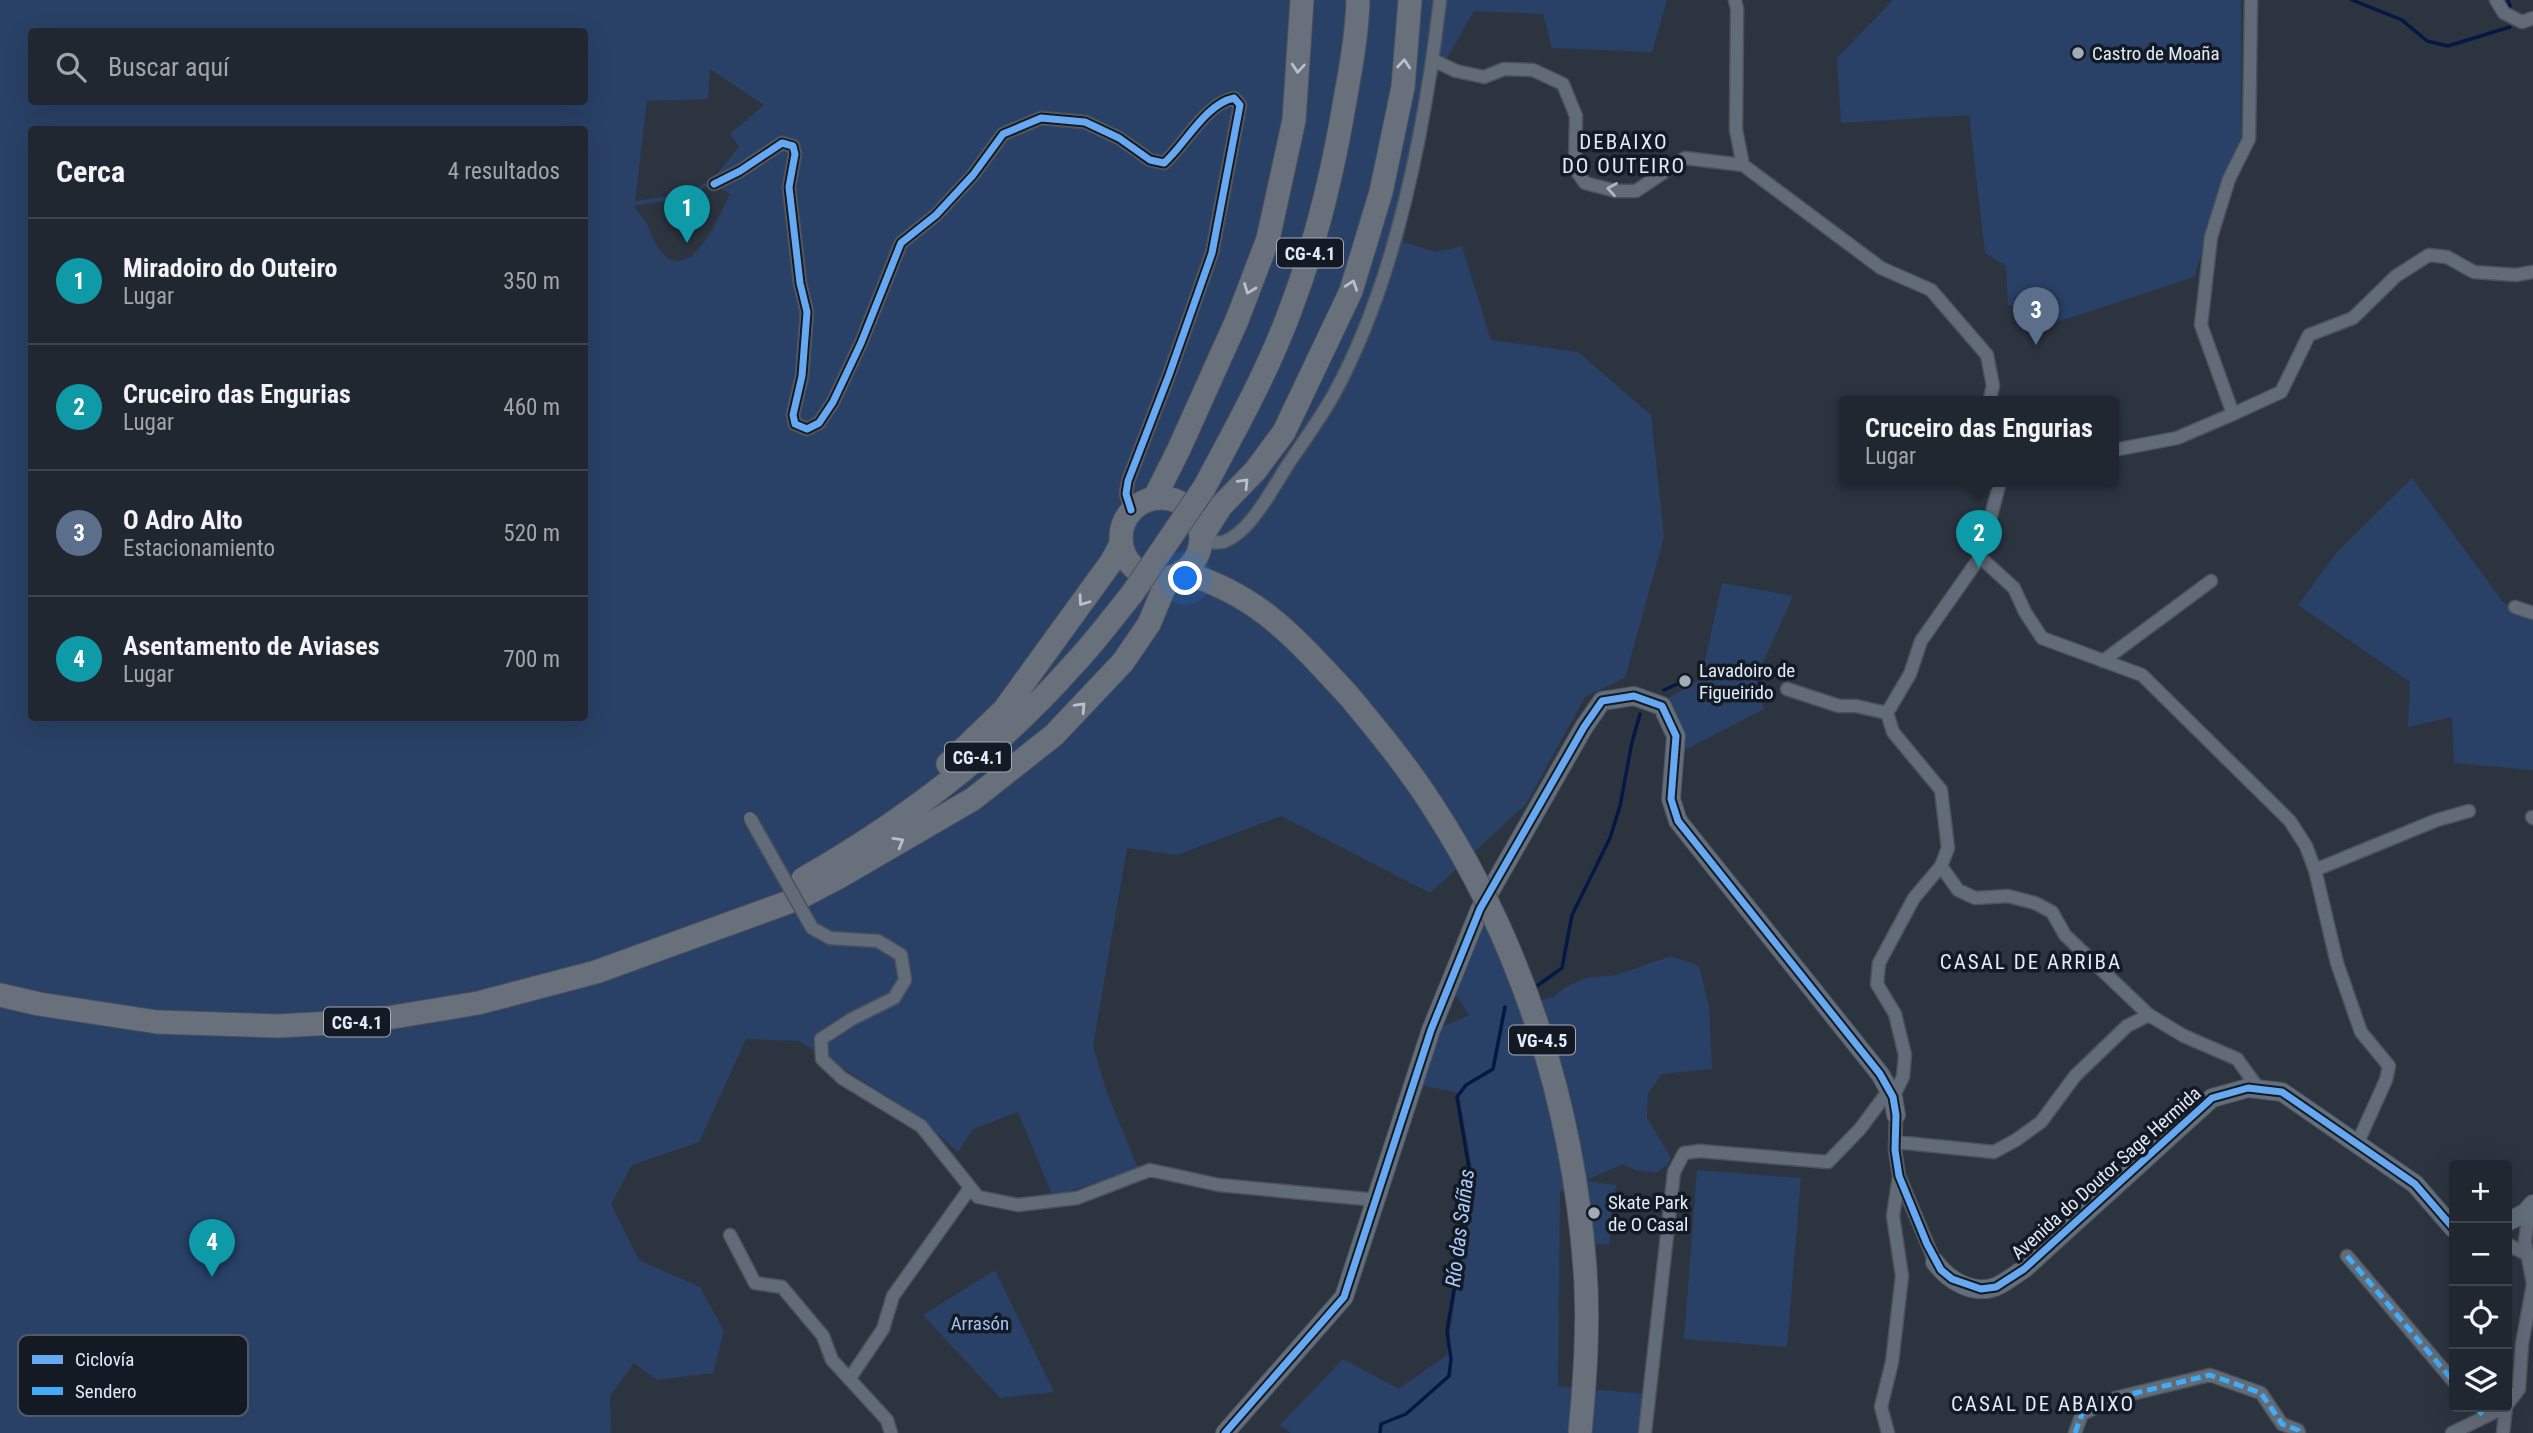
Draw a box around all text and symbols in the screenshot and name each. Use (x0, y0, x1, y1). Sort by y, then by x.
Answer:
search box (28, 28, 588, 105)
place label: Castro de Moaña (2092, 42, 2220, 65)
marker: Castro de Moaña (2070, 45, 2086, 61)
icon: search (52, 48, 90, 86)
text: Buscar aquí (108, 52, 229, 82)
one-way arrow (1396, 58, 1411, 69)
one-way arrow (1291, 63, 1306, 74)
district label: DEBAIXO DO OUTEIRO (1562, 130, 1686, 178)
text: Cerca (56, 154, 125, 189)
text: 4 resultados (448, 158, 560, 185)
one-way arrow (1606, 182, 1618, 197)
pin: 1 (664, 185, 710, 243)
road number: CG-4.1 (1277, 239, 1343, 268)
text: Miradoiro do Outeiro (123, 253, 338, 283)
text: 1 (73, 268, 85, 295)
text: 350 m (503, 268, 560, 295)
one-way arrow (1344, 279, 1358, 292)
text: Lugar (123, 283, 174, 310)
one-way arrow (1243, 283, 1257, 295)
pin: 3 (2013, 287, 2059, 345)
text: Cruceiro das Engurias (123, 379, 351, 409)
text: 2 (73, 394, 85, 421)
text: 460 m (503, 394, 560, 421)
popup (1839, 396, 2119, 487)
text: Lugar (123, 409, 174, 436)
text: Cruceiro das Engurias (1865, 413, 2093, 443)
text: Lugar (1865, 443, 1916, 470)
one-way arrow (1235, 478, 1248, 491)
text: O Adro Alto (123, 505, 243, 535)
pin: 2 (1956, 510, 2002, 568)
text: 3 (73, 520, 85, 547)
text: 520 m (503, 520, 560, 547)
text: Estacionamiento (123, 535, 275, 562)
your location (1168, 561, 1202, 595)
one-way arrow (1079, 593, 1091, 606)
text: Asentamento de Aviases (123, 631, 380, 661)
text: 4 (73, 646, 85, 673)
text: 700 m (503, 646, 560, 673)
place label: Lavadoiro de Figueirido (1699, 659, 1795, 704)
text: Lugar (123, 661, 174, 688)
marker: Lavadoiro de Figueirido (1677, 673, 1693, 689)
one-way arrow (1072, 702, 1085, 715)
road number: CG-4.1 (945, 742, 1011, 772)
one-way arrow (892, 837, 905, 850)
district label: CASAL DE ARRIBA (1940, 950, 2122, 974)
road number: CG-4.1 (324, 1007, 390, 1036)
road number: VG-4.5 (1509, 1026, 1575, 1055)
street label: Avenida do Doutor Sage Hermida (2006, 1082, 2206, 1264)
map controls (2449, 1160, 2512, 1412)
button: + (2449, 1160, 2512, 1223)
water label: Río das Saíñas (1441, 1168, 1479, 1288)
place label: Skate Park de O Casal (1608, 1191, 1689, 1236)
marker: Skate Park de O Casal (1586, 1205, 1602, 1221)
pin: 4 (189, 1219, 235, 1277)
button: − (2449, 1223, 2512, 1286)
button: locate (2449, 1286, 2512, 1349)
park label: Arrasón (951, 1312, 1009, 1335)
legend (18, 1335, 248, 1416)
text: Ciclovía (75, 1348, 134, 1371)
button: layers (2449, 1349, 2512, 1412)
text: Sendero (75, 1380, 136, 1403)
district label: CASAL DE ABAIXO (1951, 1392, 2135, 1416)

